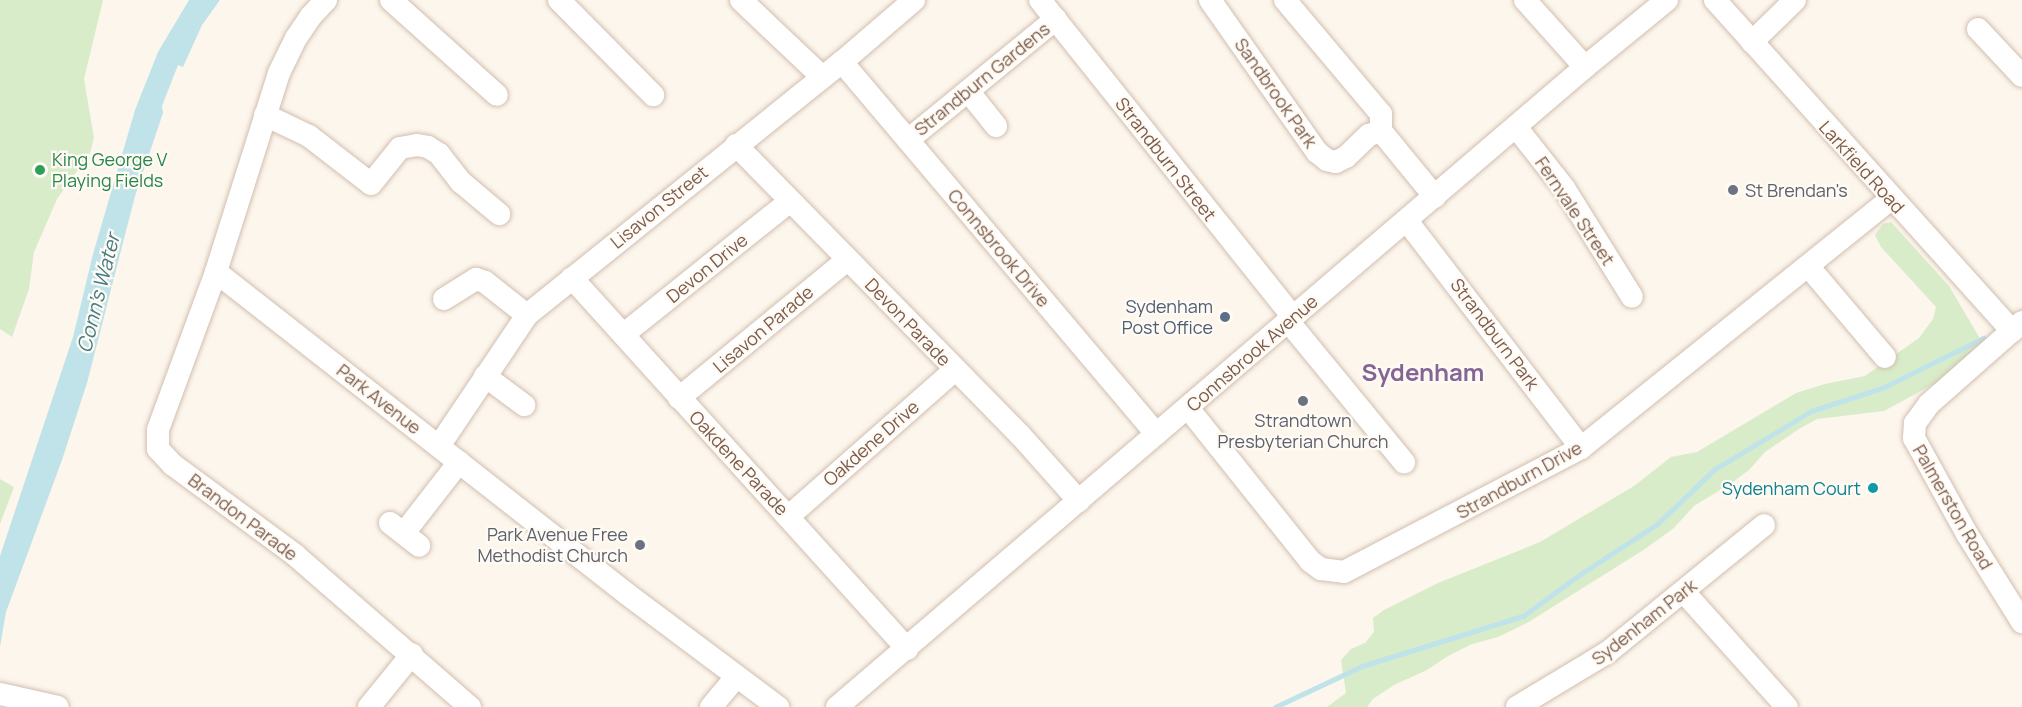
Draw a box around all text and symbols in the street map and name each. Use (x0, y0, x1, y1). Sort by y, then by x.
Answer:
street label: Strandburn Gardens (910, 18, 1054, 140)
street label: Sandbrook Park (1230, 34, 1322, 152)
street label: Strandburn Street (1111, 93, 1221, 225)
street label: Larkfield Road (1815, 116, 1909, 218)
place label: King George V Playing Fields (52, 149, 167, 192)
street label: Fernvale Street (1531, 153, 1619, 269)
street label: Lisavon Street (606, 161, 712, 253)
marker: King George V Playing Fields (33, 163, 47, 177)
place label: St Brendan's (1745, 179, 1848, 201)
marker: St Brendan's (1726, 183, 1740, 197)
street label: Connsbrook Drive (943, 185, 1055, 311)
street label: Devon Drive (662, 229, 752, 307)
water label: Conn's Water (72, 231, 124, 355)
street label: Devon Parade (861, 274, 955, 370)
street label: Strandburn Park (1446, 274, 1544, 394)
street label: Lisavon Parade (709, 281, 817, 377)
street label: Connsbrook Avenue (1182, 290, 1322, 416)
place label: Sydenham Post Office (1122, 296, 1213, 338)
marker: Sydenham Post Office (1218, 310, 1232, 324)
district label: Sydenham (1362, 358, 1484, 386)
street label: Park Avenue (333, 359, 425, 439)
marker: Strandtown Presbyterian Church (1296, 394, 1310, 408)
street label: Oakdene Drive (819, 396, 923, 490)
street label: Oakdene Parade (685, 406, 793, 520)
place label: Strandtown Presbyterian Church (1217, 410, 1389, 452)
street label: Strandburn Drive (1453, 437, 1585, 523)
street label: Palmerston Road (1909, 441, 1997, 573)
street label: Brandon Parade (184, 469, 302, 565)
place label: Sydenham Court (1722, 477, 1861, 499)
marker: Sydenham Court (1866, 481, 1880, 495)
place label: Park Avenue Free Methodist Church (477, 524, 628, 566)
marker: Park Avenue Free Methodist Church (633, 538, 647, 552)
street label: Sydenham Park (1587, 574, 1701, 670)

